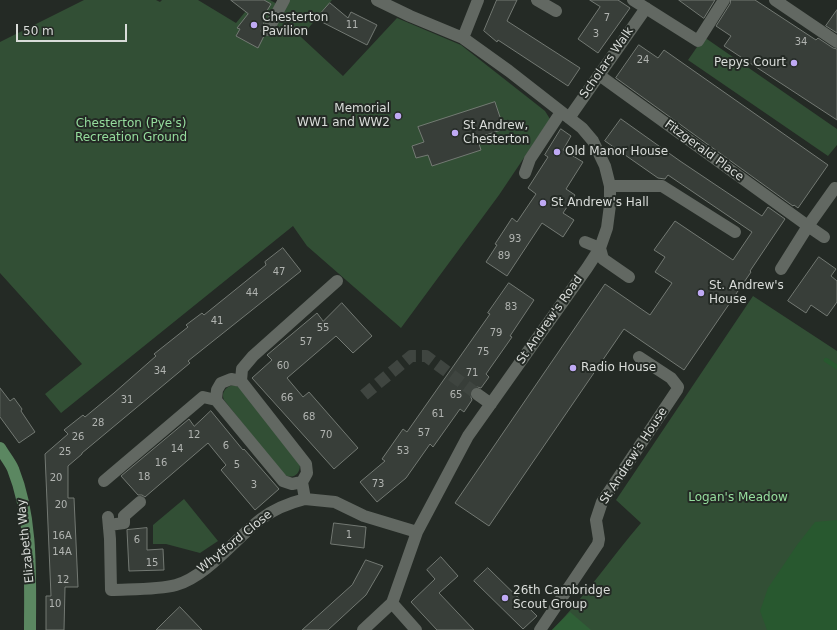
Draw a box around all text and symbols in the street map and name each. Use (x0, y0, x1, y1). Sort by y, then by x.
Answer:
place label: Chesterton Pavilion (262, 11, 328, 39)
house number: 7 (604, 12, 610, 24)
scale bar (18, 16, 129, 42)
house number: 11 (346, 19, 358, 31)
marker: Chesterton Pavilion (249, 20, 259, 30)
text: 50 m (23, 24, 54, 38)
street label: Scholars Walk (577, 25, 637, 101)
house number: 3 (593, 28, 599, 40)
house number: 34 (795, 36, 807, 48)
house number: 24 (637, 54, 649, 66)
place label: Pepys Court (714, 56, 786, 70)
marker: Pepys Court (789, 58, 799, 68)
place label: Memorial WW1 and WW2 (297, 102, 390, 130)
marker: Memorial WW1 and WW2 (393, 111, 403, 121)
park label: Chesterton (Pye's) Recreation Ground (75, 117, 187, 145)
street label: Fitzgerald Place (662, 117, 746, 185)
place label: St Andrew, Chesterton (463, 119, 529, 147)
marker: St Andrew, Chesterton (450, 128, 460, 138)
place label: Old Manor House (565, 145, 668, 159)
marker: Old Manor House (552, 147, 562, 157)
place label: St Andrew's Hall (551, 196, 649, 210)
marker: St Andrew's Hall (538, 198, 548, 208)
house number: 93 (509, 233, 521, 245)
house number: 89 (498, 250, 510, 262)
house number: 47 (273, 266, 285, 278)
street label: St Andrew's Road (514, 273, 586, 367)
place label: St. Andrew's House (709, 279, 784, 307)
house number: 44 (246, 287, 258, 299)
marker: St. Andrew's House (696, 288, 706, 298)
house number: 83 (505, 301, 517, 313)
house number: 41 (211, 315, 223, 327)
house number: 55 (317, 322, 329, 334)
house number: 79 (490, 327, 502, 339)
house number: 57 (300, 336, 312, 348)
house number: 75 (477, 346, 489, 358)
house number: 60 (277, 360, 289, 372)
place label: Radio House (581, 361, 656, 375)
marker: Radio House (568, 363, 578, 373)
house number: 34 (154, 365, 166, 377)
house number: 71 (466, 367, 478, 379)
house number: 65 (450, 389, 462, 401)
house number: 66 (281, 392, 293, 404)
house number: 31 (121, 394, 133, 406)
street label: St Andrew's House (597, 405, 671, 507)
house number: 61 (432, 408, 444, 420)
house number: 68 (303, 411, 315, 423)
house number: 28 (92, 417, 104, 429)
house number: 57 (418, 427, 430, 439)
house number: 12 (188, 429, 200, 441)
house number: 70 (320, 429, 332, 441)
house number: 26 (72, 431, 84, 443)
house number: 6 (223, 440, 229, 452)
house number: 14 (171, 443, 183, 455)
house number: 53 (397, 445, 409, 457)
house number: 25 (59, 446, 71, 458)
house number: 16 (155, 457, 167, 469)
house number: 5 (234, 459, 240, 471)
house number: 18 (138, 471, 150, 483)
house number: 20 (50, 472, 62, 484)
house number: 73 (372, 478, 384, 490)
house number: 3 (251, 479, 257, 491)
park label: Logan's Meadow (688, 491, 788, 505)
street label: Elizabeth Way (14, 498, 38, 584)
house number: 20 (55, 499, 67, 511)
street label: Whytford Close (195, 508, 275, 576)
house number: 1 (346, 529, 352, 541)
house number: 16A (52, 530, 72, 542)
house number: 6 (134, 534, 140, 546)
house number: 14A (52, 546, 72, 558)
house number: 15 (146, 557, 158, 569)
house number: 12 (57, 574, 69, 586)
place label: 26th Cambridge Scout Group (513, 584, 610, 612)
marker: 26th Cambridge Scout Group (500, 593, 510, 603)
house number: 10 (49, 598, 61, 610)

